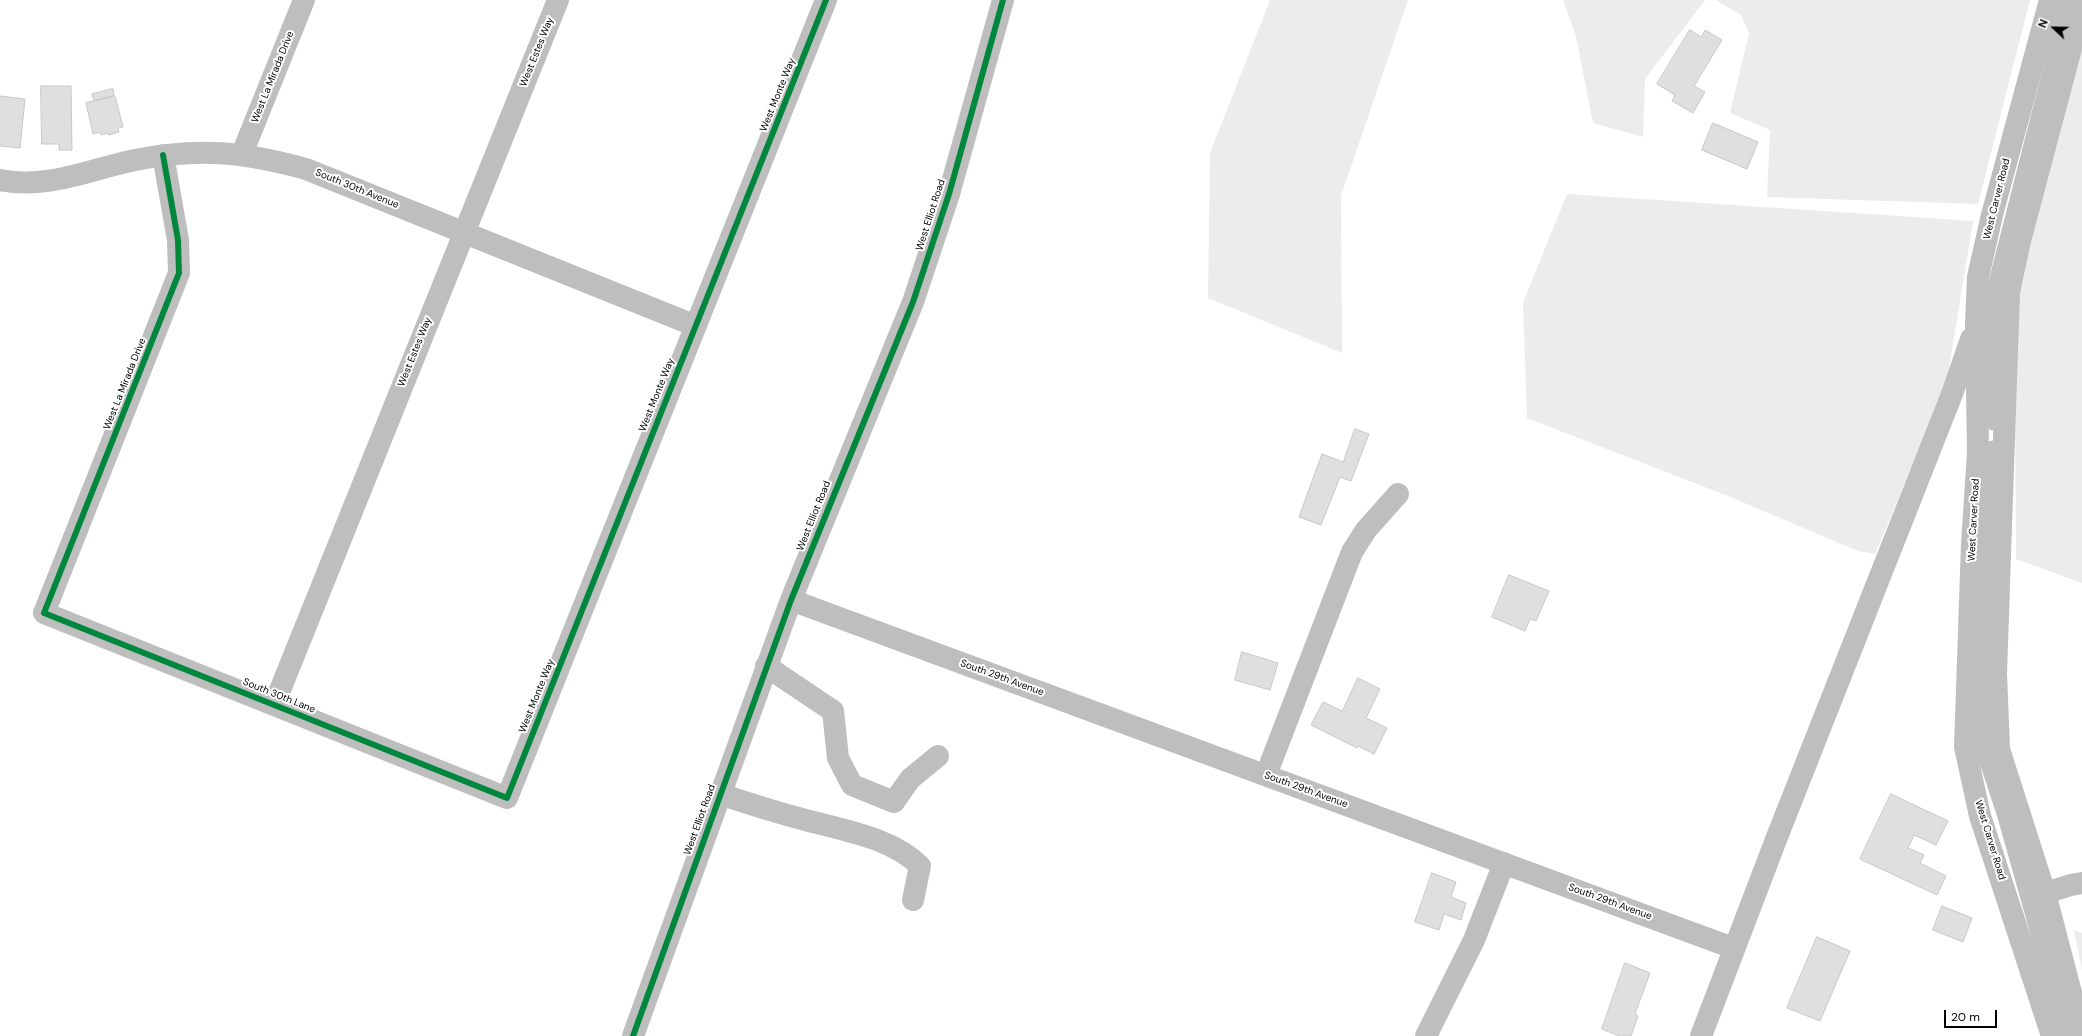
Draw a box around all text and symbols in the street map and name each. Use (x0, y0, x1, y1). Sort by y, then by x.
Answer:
north arrow (2034, 8, 2074, 48)
street label: West Estes Way (518, 16, 556, 88)
text: N (2035, 17, 2051, 30)
street label: West La Mirada Drive (249, 30, 297, 124)
street label: West Monte Way (758, 56, 798, 134)
street label: West Carver Road (1981, 157, 2013, 241)
street label: South 30th Avenue (314, 167, 400, 211)
street label: West Elliot Road (914, 178, 948, 252)
street label: West Estes Way (396, 316, 434, 388)
street label: West La Mirada Drive (101, 337, 149, 431)
street label: West Monte Way (637, 356, 677, 434)
street label: West Carver Road (1966, 478, 1982, 562)
street label: West Elliot Road (795, 479, 833, 553)
street label: West Monte Way (517, 657, 557, 735)
street label: South 29th Avenue (959, 657, 1045, 699)
street label: South 30th Lane (241, 676, 317, 716)
street label: South 29th Avenue (1263, 769, 1349, 811)
street label: West Elliot Road (682, 783, 718, 857)
street label: West Carver Road (1972, 799, 2008, 881)
street label: South 29th Avenue (1567, 881, 1653, 923)
scale bar (1946, 1002, 1999, 1028)
text: 20 m (1951, 1009, 1980, 1025)

